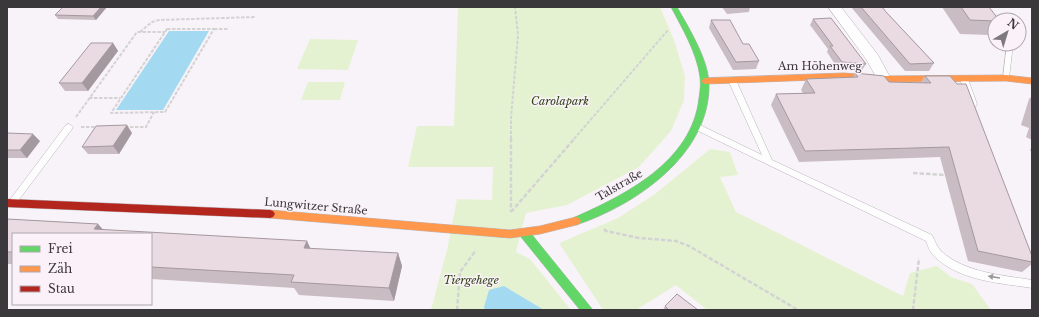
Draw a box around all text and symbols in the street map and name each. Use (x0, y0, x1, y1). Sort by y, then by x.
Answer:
north arrow (987, 12, 1027, 52)
text: N (1005, 15, 1022, 33)
street label: Am Höhenweg (777, 59, 862, 73)
park label: Carolapark (531, 94, 589, 108)
street label: Talstraße (593, 166, 645, 204)
street label: Lungwitzer Straße (264, 195, 368, 217)
legend (12, 233, 152, 305)
text: Frei (48, 241, 73, 256)
text: Zäh (48, 261, 72, 276)
park label: Tiergehege (443, 273, 499, 287)
one-way arrow (987, 274, 1000, 280)
text: Stau (48, 281, 75, 296)

